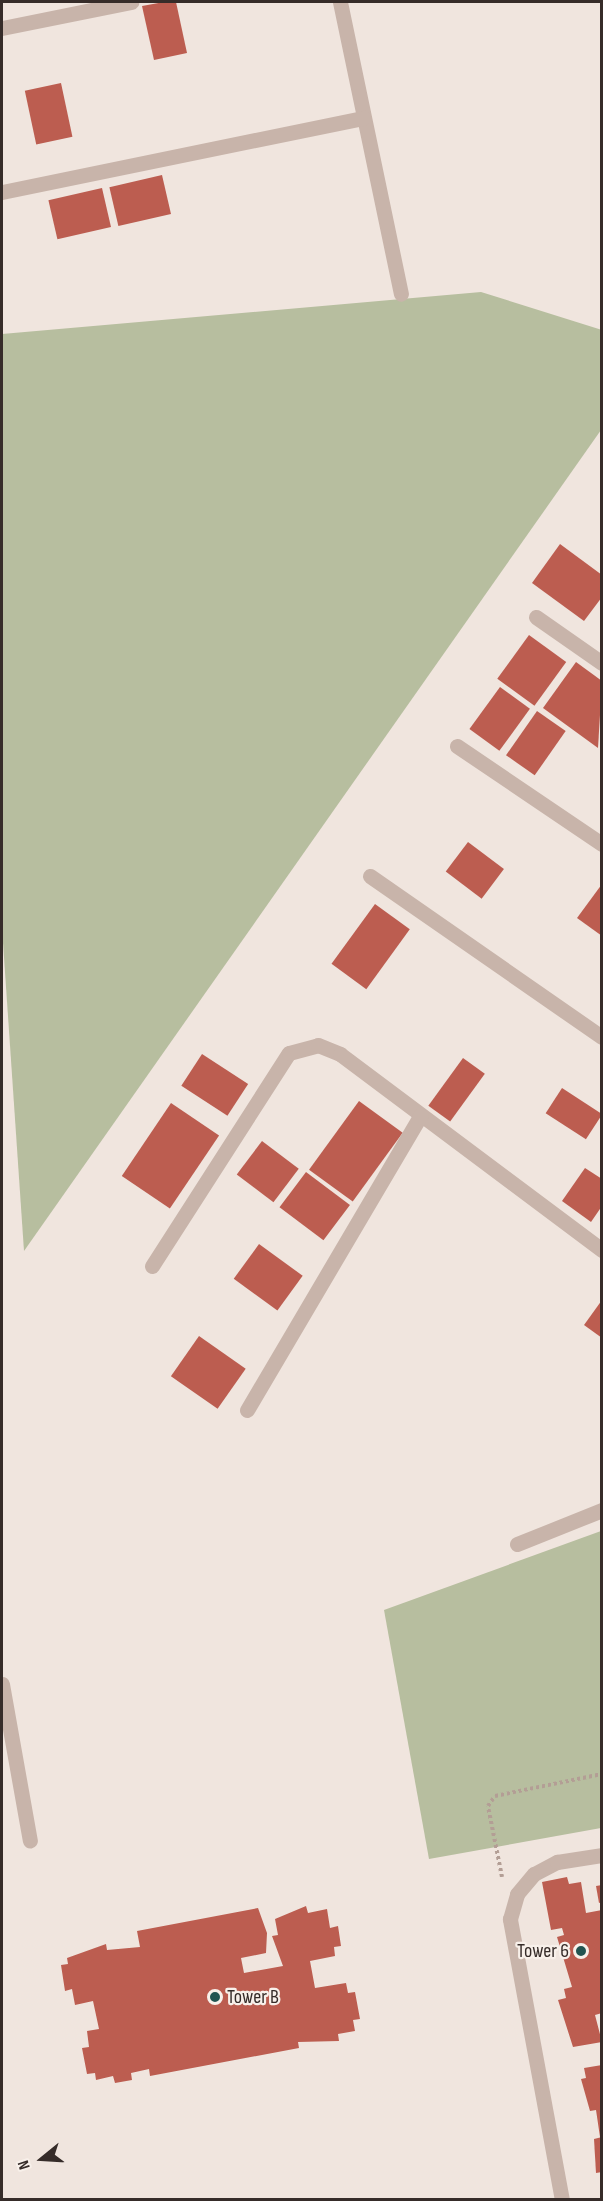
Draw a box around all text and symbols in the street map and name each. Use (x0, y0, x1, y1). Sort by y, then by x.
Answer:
place label: Tower 6 (517, 1939, 569, 1963)
marker: Tower 6 (574, 1944, 588, 1958)
place label: Tower B (227, 1985, 279, 2009)
marker: Tower B (208, 1990, 222, 2004)
north arrow (12, 2129, 72, 2189)
text: N (14, 2158, 35, 2172)

